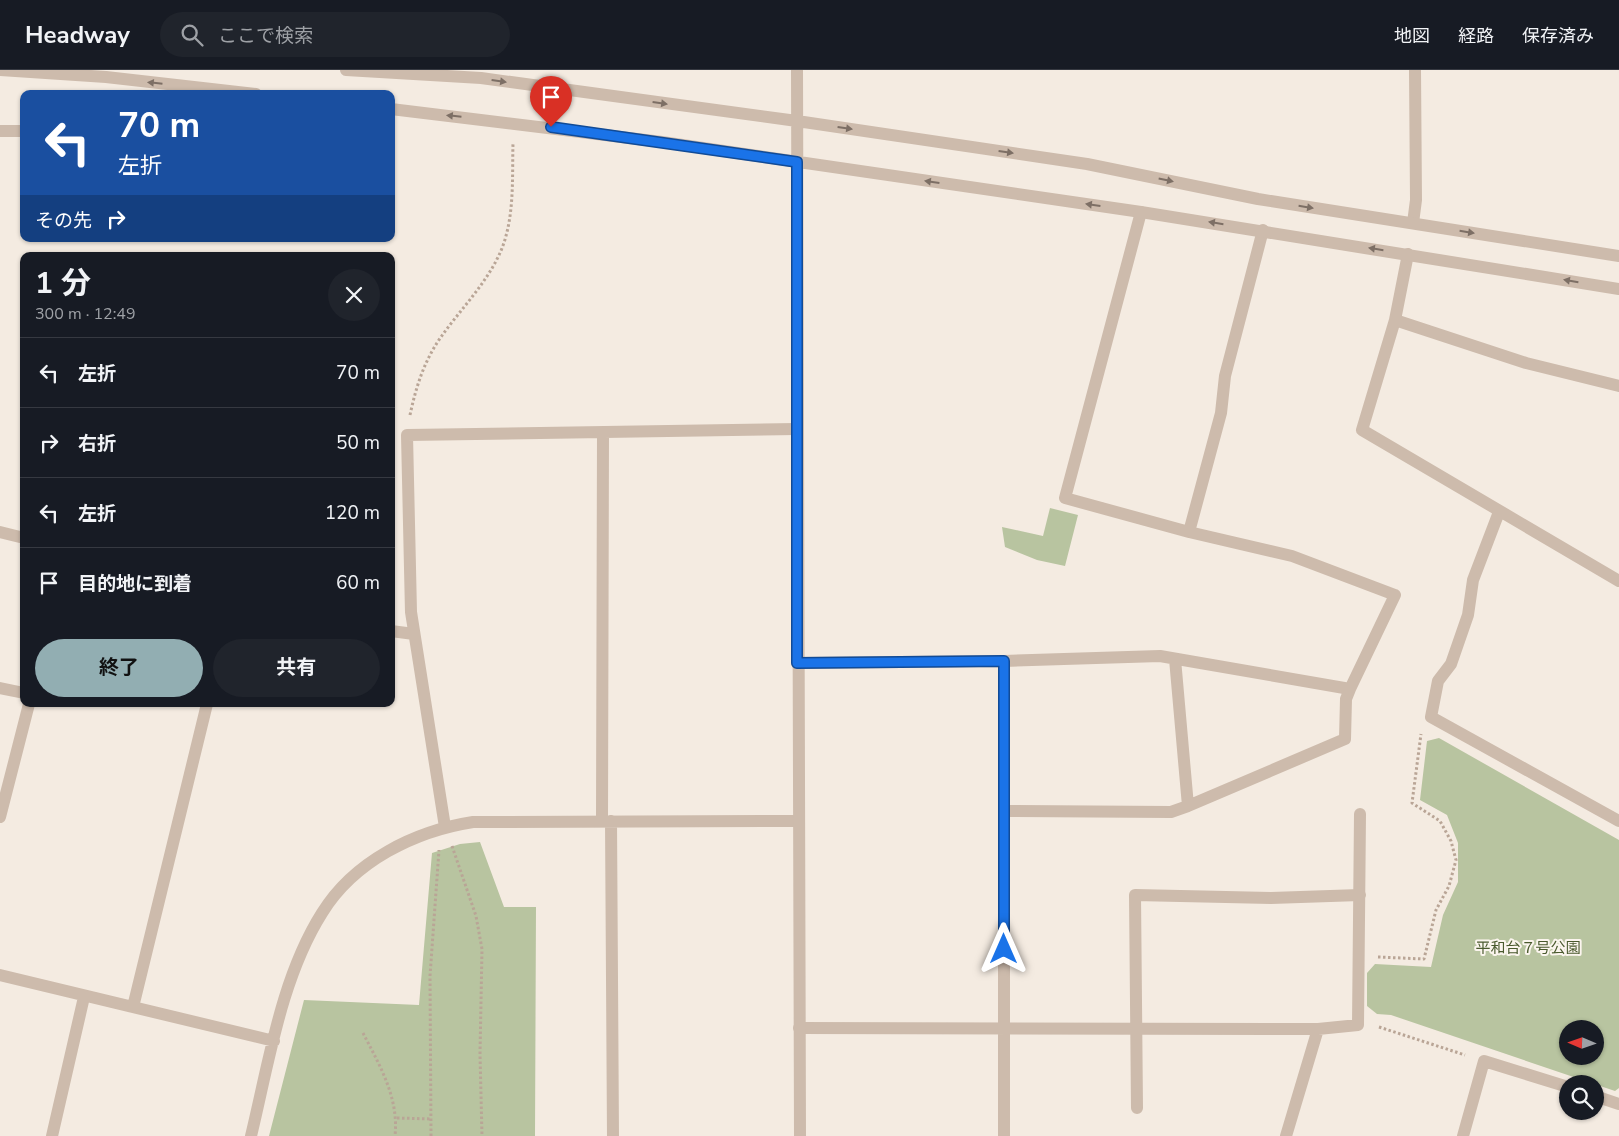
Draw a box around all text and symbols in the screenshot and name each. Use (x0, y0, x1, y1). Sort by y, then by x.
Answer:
search box (160, 12, 510, 57)
text: Headway (25, 19, 130, 51)
icon: search (178, 21, 206, 49)
text: ここで検索 (218, 23, 313, 49)
text: 地図 (1394, 24, 1430, 48)
text: 経路 (1458, 24, 1494, 48)
text: 保存済み (1522, 24, 1594, 48)
pin (530, 76, 572, 127)
one-way arrow (492, 77, 508, 85)
one-way arrow (147, 78, 163, 86)
icon: arrive (537, 83, 565, 111)
one-way arrow (653, 99, 669, 107)
text: 70 m (118, 102, 200, 149)
icon: left (35, 110, 100, 175)
one-way arrow (446, 112, 462, 120)
one-way arrow (838, 125, 854, 133)
one-way arrow (998, 148, 1014, 156)
text: 左折 (118, 151, 162, 181)
one-way arrow (924, 177, 940, 185)
one-way arrow (1158, 177, 1174, 185)
one-way arrow (1084, 200, 1100, 208)
one-way arrow (1299, 203, 1315, 211)
icon: right (102, 205, 130, 233)
text: その先 (35, 208, 92, 234)
one-way arrow (1207, 219, 1223, 227)
one-way arrow (1459, 228, 1475, 236)
one-way arrow (1368, 244, 1384, 252)
text: 1 分 (35, 263, 91, 304)
button: close (328, 269, 380, 321)
one-way arrow (1563, 276, 1579, 284)
text: 300 m · 12:49 (35, 303, 136, 325)
icon: left (35, 359, 63, 387)
text: 70 m (336, 360, 380, 386)
text: 左折 (78, 361, 116, 387)
icon: right (35, 429, 63, 457)
text: 50 m (336, 430, 380, 456)
text: 右折 (78, 431, 116, 457)
icon: left (35, 499, 63, 527)
text: 120 m (325, 500, 380, 526)
text: 左折 (78, 501, 116, 527)
icon: arrive (35, 569, 63, 597)
text: 60 m (336, 570, 380, 596)
text: 目的地に到着 (78, 571, 192, 597)
button: 終了 (35, 639, 203, 697)
button: 共有 (213, 639, 380, 697)
position arrow (977, 922, 1029, 974)
park label: 平和台７号公園 (1475, 938, 1581, 958)
north arrow (1559, 1020, 1604, 1065)
map controls (1559, 1020, 1604, 1120)
button: search (1559, 1075, 1604, 1120)

